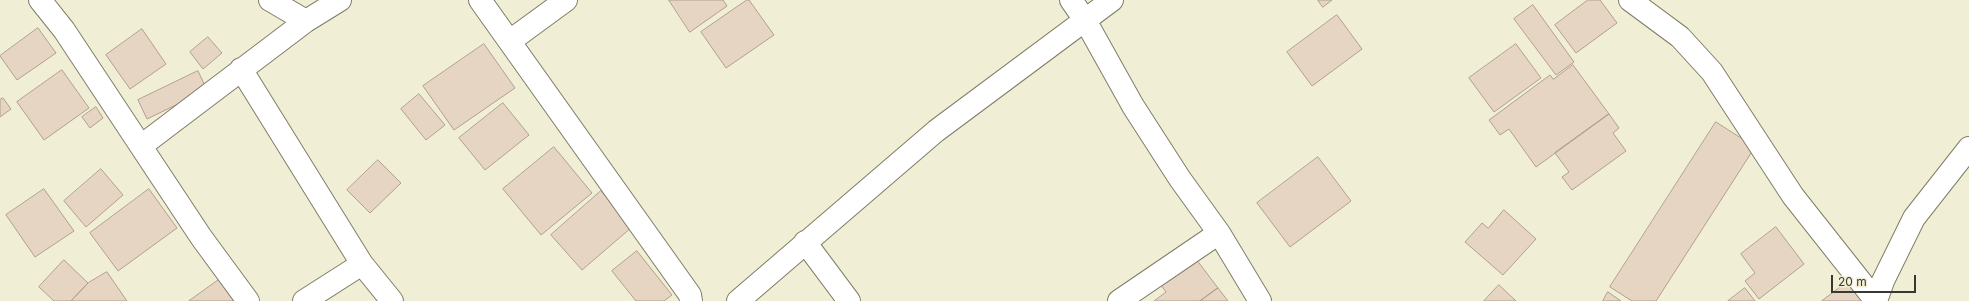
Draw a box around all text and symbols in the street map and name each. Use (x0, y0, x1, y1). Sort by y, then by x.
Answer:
scale bar (1833, 267, 1918, 293)
text: 20 m (1838, 274, 1867, 289)

